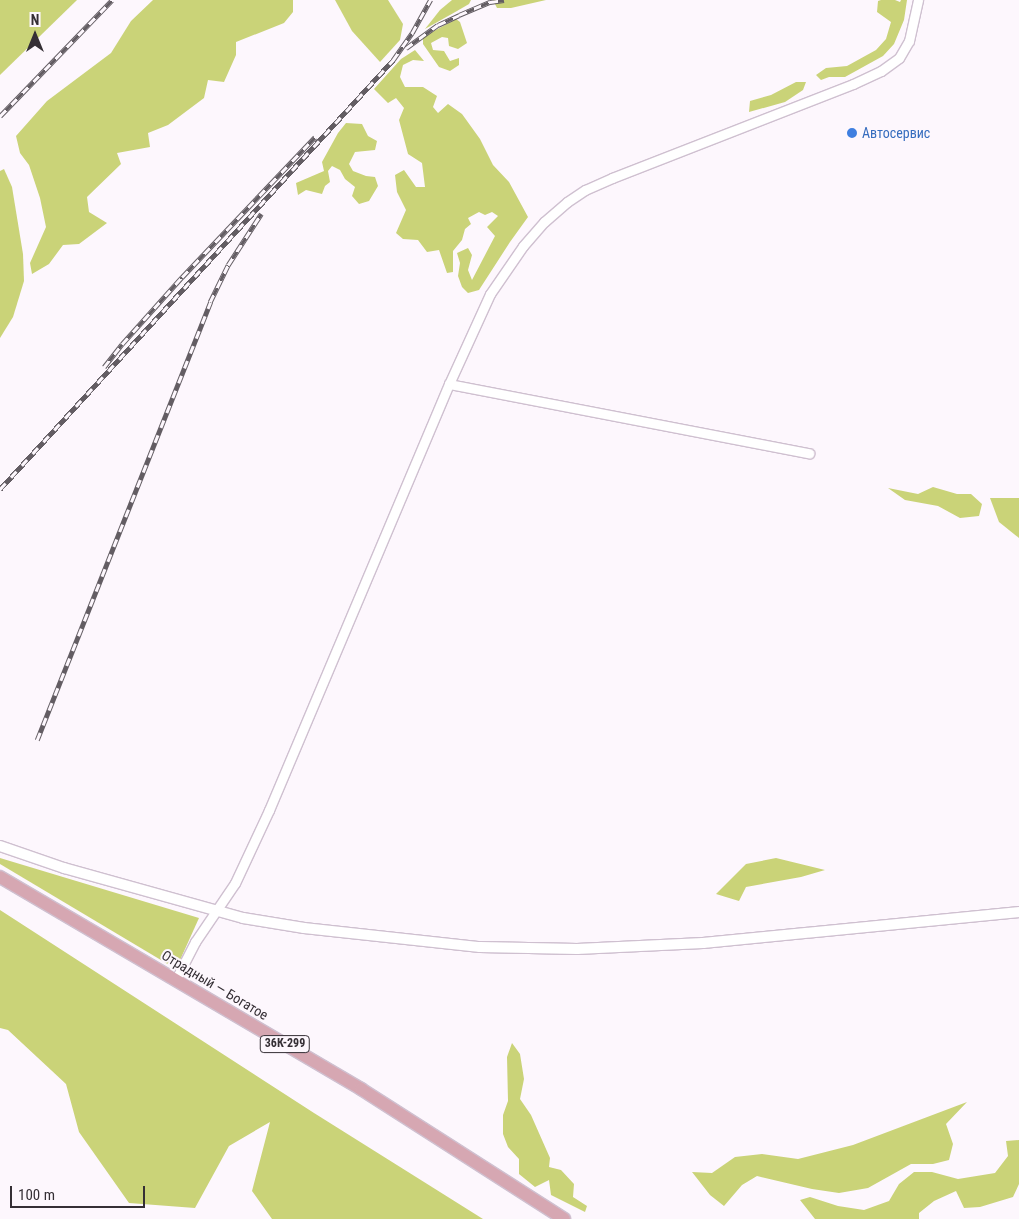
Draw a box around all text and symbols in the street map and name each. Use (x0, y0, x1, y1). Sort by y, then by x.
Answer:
north arrow (10, 10, 60, 60)
text: N (31, 12, 39, 28)
place label: Автосервис (862, 125, 930, 141)
marker: Автосервис (846, 127, 858, 139)
street label: Отрадный — Богатое (159, 947, 271, 1023)
road number: 36К-299 (259, 1034, 311, 1054)
scale bar (12, 1176, 148, 1208)
text: 100 m (18, 1186, 55, 1204)

